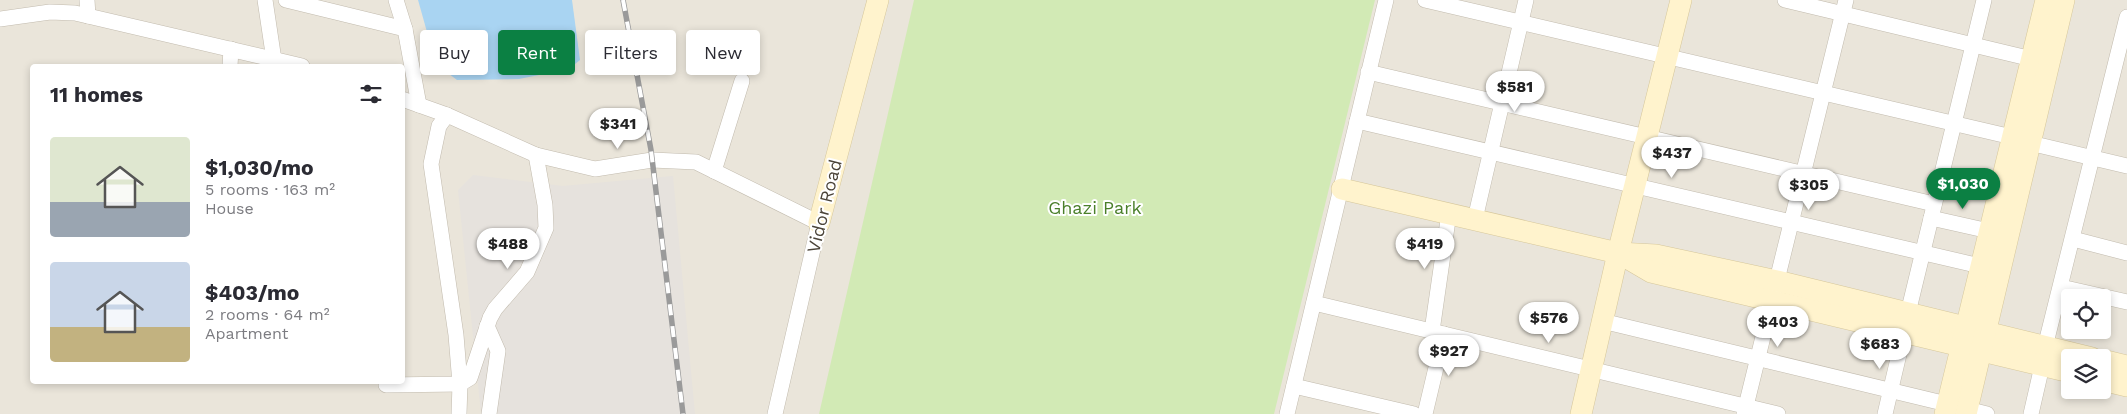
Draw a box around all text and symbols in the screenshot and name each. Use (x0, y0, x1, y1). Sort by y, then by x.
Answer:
chip: Buy (420, 30, 488, 75)
chip: Rent (498, 30, 575, 75)
chip: Filters (585, 30, 676, 75)
chip: New (686, 30, 760, 75)
pin: $581 (1485, 70, 1545, 113)
text: $581 (1497, 77, 1533, 96)
icon: filters (357, 80, 385, 108)
text: 11 homes (50, 82, 143, 107)
pin: $341 (588, 108, 648, 150)
text: $341 (600, 114, 636, 133)
pin: $437 (1642, 136, 1702, 179)
text: $437 (1652, 143, 1692, 162)
text: $1,030/mo (205, 155, 314, 180)
icon: home (90, 157, 150, 217)
street label: Vidor Road (802, 157, 846, 255)
pin: $305 (1779, 168, 1839, 211)
pin: $1,030 (1922, 168, 2004, 210)
text: $1,030 (1937, 174, 1989, 193)
text: $305 (1789, 175, 1829, 194)
text: 5 rooms · 163 m² (205, 180, 335, 199)
park label: Ghazi Park (1048, 197, 1142, 218)
text: House (205, 199, 254, 218)
pin: $488 (478, 228, 538, 270)
pin: $419 (1395, 228, 1455, 270)
text: $488 (488, 234, 528, 253)
text: $419 (1407, 234, 1443, 253)
text: $403/mo (205, 280, 299, 305)
icon: home (90, 282, 150, 342)
map controls (2061, 289, 2111, 399)
button: locate (2061, 289, 2111, 339)
pin: $576 (1519, 302, 1579, 344)
text: 2 rooms · 64 m² (205, 305, 330, 324)
pin: $403 (1748, 306, 1808, 348)
text: $576 (1530, 308, 1568, 327)
text: $403 (1758, 312, 1798, 331)
text: Apartment (205, 324, 288, 343)
pin: $683 (1850, 328, 1910, 370)
pin: $927 (1419, 334, 1479, 377)
text: $683 (1860, 334, 1900, 353)
text: $927 (1429, 341, 1469, 360)
button: layers (2061, 349, 2111, 399)

